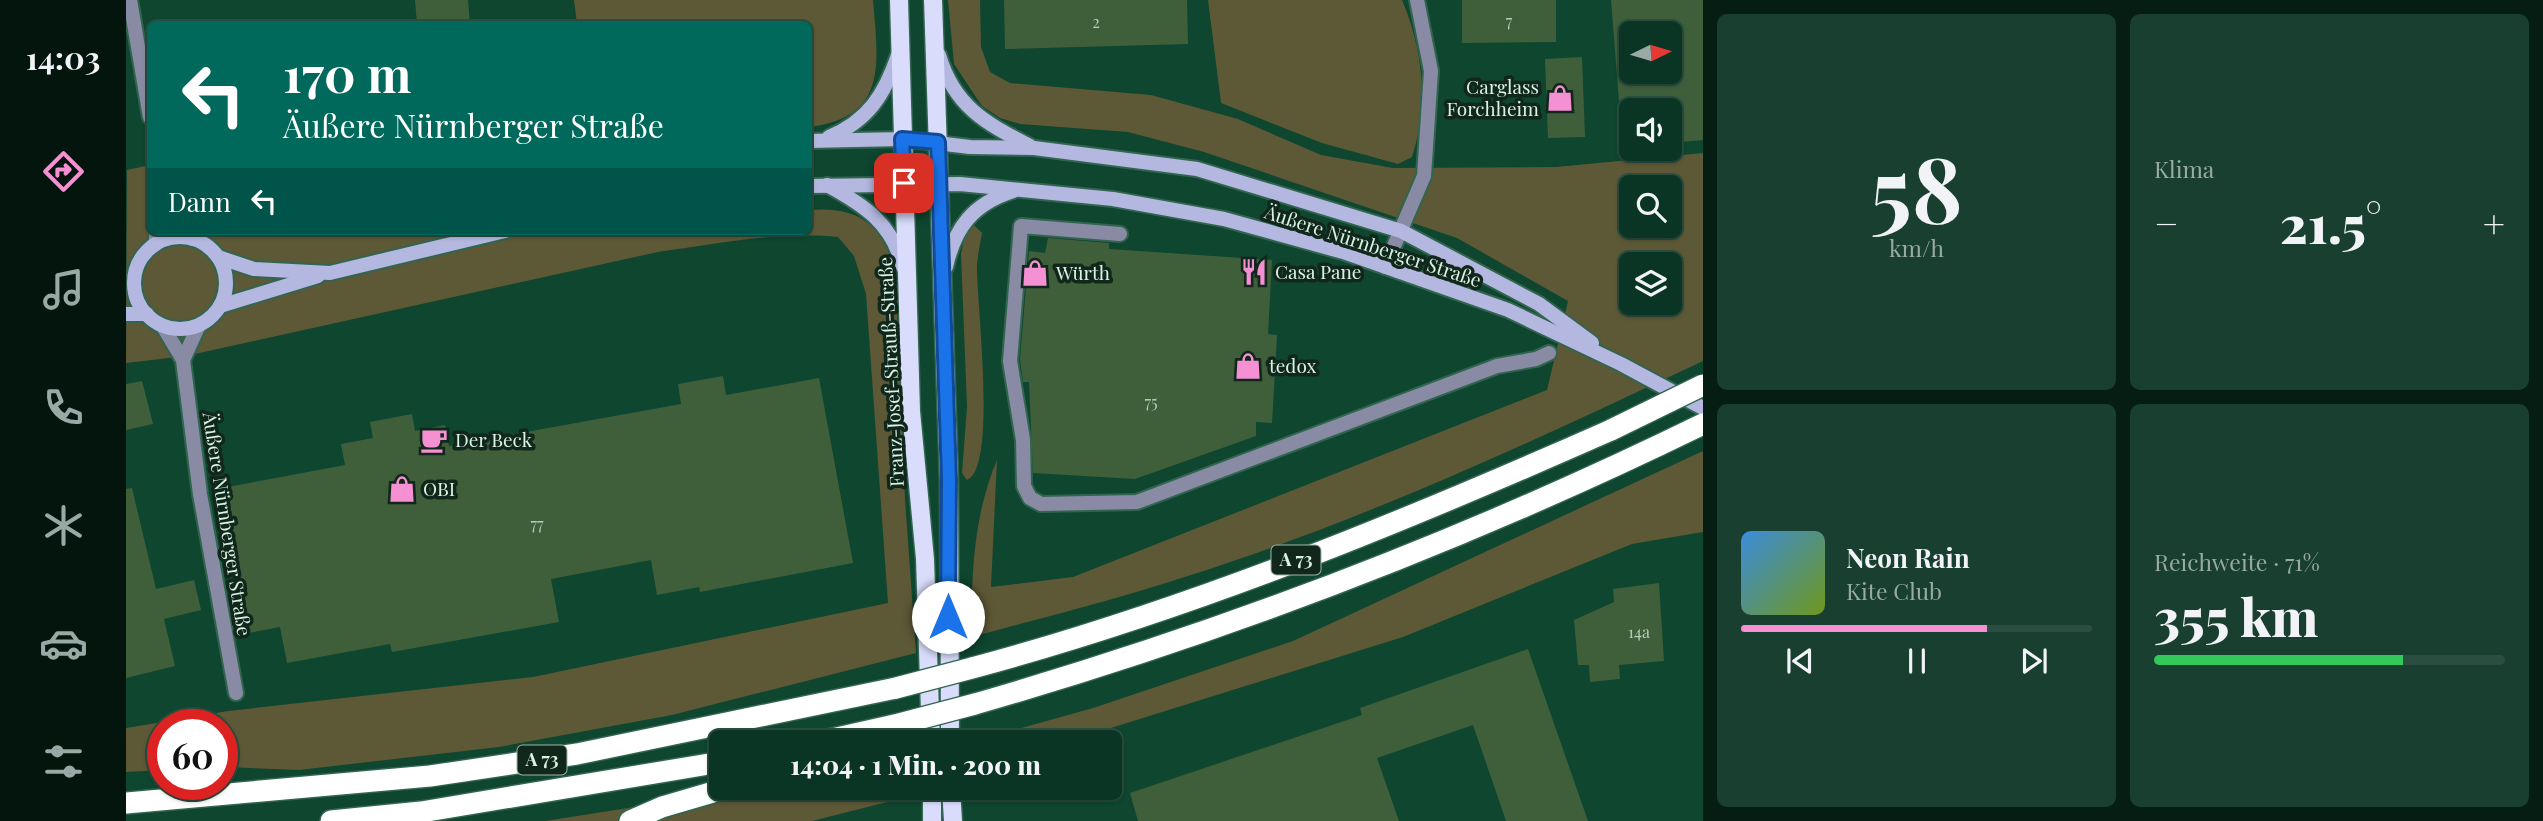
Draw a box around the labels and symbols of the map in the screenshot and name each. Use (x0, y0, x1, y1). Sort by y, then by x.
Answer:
house number: 7 (1506, 10, 1513, 31)
house number: 2 (1092, 11, 1100, 32)
north arrow (1619, 21, 1682, 84)
place label: Carglass Forchheim (1447, 73, 1539, 121)
shop icon: Carglass Forchheim (1545, 83, 1575, 113)
pin (874, 153, 934, 213)
street label: Äußere Nürnberger Straße (1261, 197, 1485, 292)
street label: Franz-Josef-Strauß-Straße (871, 256, 909, 488)
restaurant icon: Casa Pane (1239, 257, 1269, 287)
shop icon: Würth (1020, 258, 1050, 288)
place label: Casa Pane (1275, 258, 1361, 284)
place label: Würth (1055, 259, 1110, 285)
shop icon: tedox (1233, 351, 1263, 381)
place label: tedox (1269, 352, 1316, 378)
house number: 75 (1144, 391, 1158, 412)
street label: Äußere Nürnberger Straße (197, 409, 259, 638)
cafe icon: Der Beck (419, 425, 449, 455)
place label: Der Beck (455, 426, 533, 452)
shop icon: OBI (387, 474, 417, 504)
place label: OBI (423, 475, 455, 501)
house number: 77 (531, 513, 544, 534)
road number: A 73 (1272, 546, 1320, 574)
position arrow (911, 580, 985, 654)
house number: 14a (1628, 621, 1650, 642)
speed limit sign: 60 (147, 709, 238, 800)
road number: A 73 (518, 746, 566, 774)

